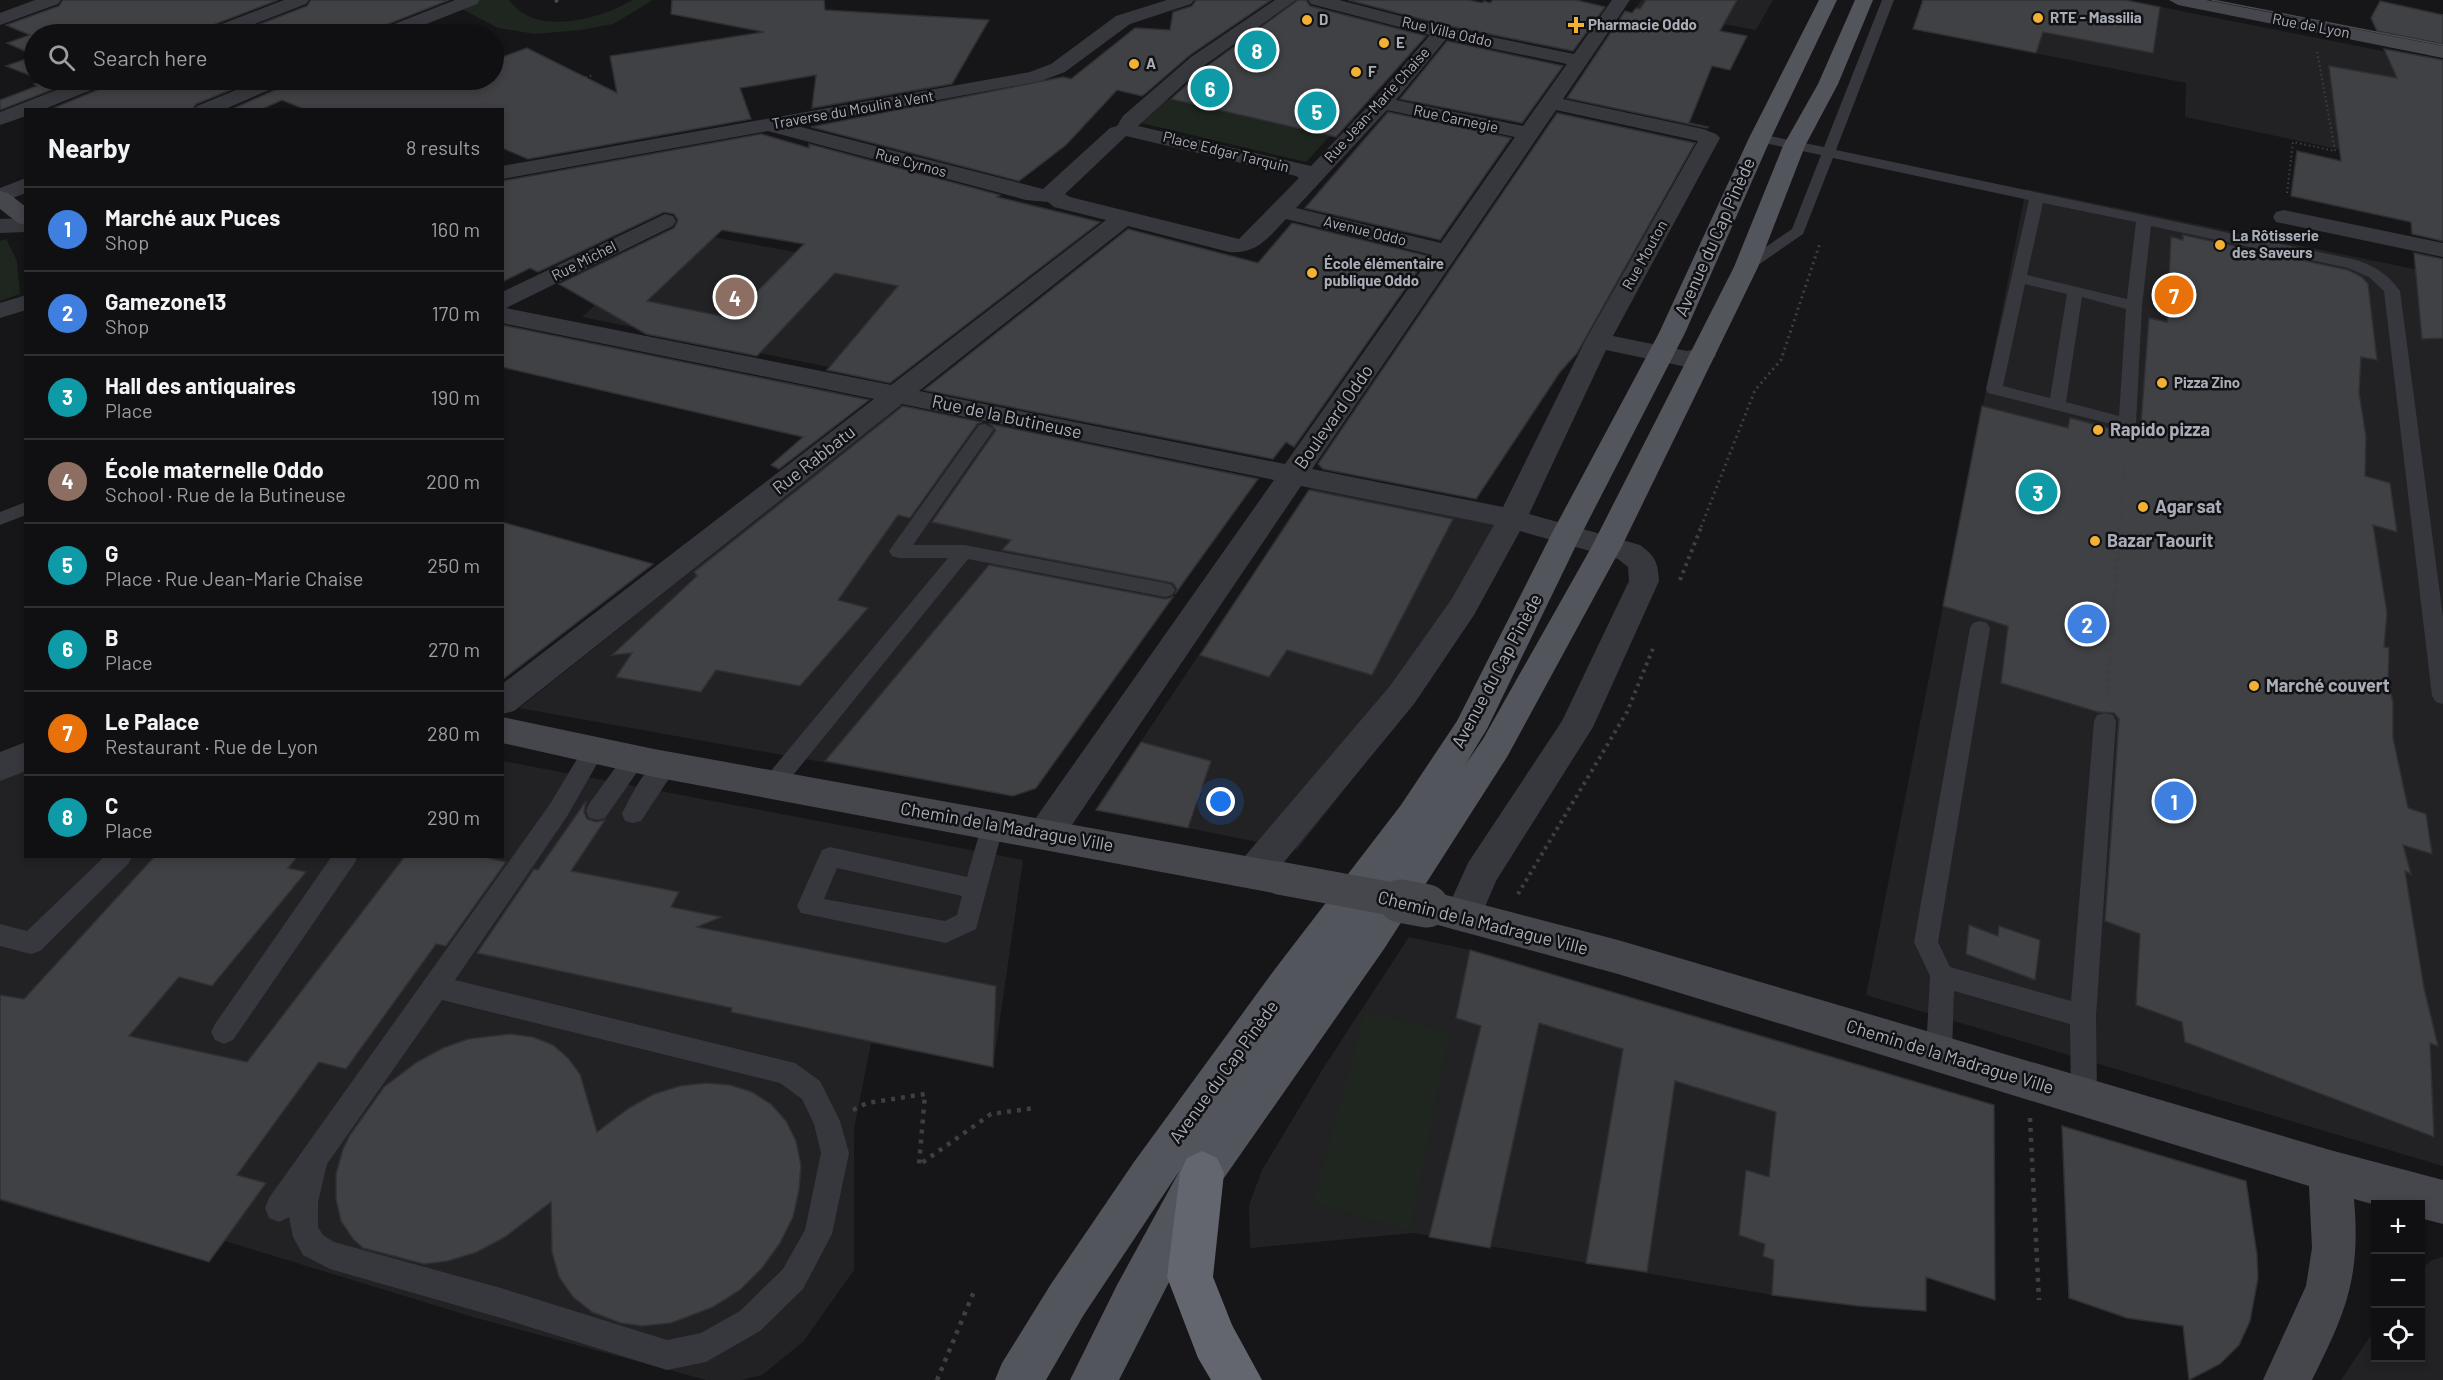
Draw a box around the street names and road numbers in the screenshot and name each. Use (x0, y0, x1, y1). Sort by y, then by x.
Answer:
street label: Rue de Lyon (2271, 9, 2352, 41)
street label: Rue Villa Oddo (1400, 12, 1494, 50)
street label: Rue Jean-Marie Chaise (1320, 43, 1433, 166)
street label: Traverse du Moulin à Vent (770, 86, 935, 132)
street label: Rue Carnegie (1412, 100, 1500, 136)
street label: Place Edgar Tarquin (1161, 127, 1291, 175)
street label: Rue Cyrnos (874, 144, 949, 180)
street label: Avenue du Cap Pinède (1669, 154, 1759, 319)
street label: Avenue Oddo (1322, 211, 1408, 249)
street label: Rue Mouton (1618, 217, 1671, 292)
street label: Rue Michel (548, 236, 619, 284)
street label: Boulevard Oddo (1289, 360, 1377, 473)
street label: Rue de la Butineuse (930, 389, 1084, 443)
street label: Rue Rabbatu (768, 420, 859, 498)
street label: Avenue du Cap Pinède (1446, 590, 1546, 751)
street label: Chemin de la Madrague Ville (899, 796, 1115, 856)
street label: Chemin de la Madrague Ville (1376, 885, 1591, 959)
street label: Avenue du Cap Pinède (1164, 996, 1282, 1147)
street label: Chemin de la Madrague Ville (1844, 1014, 2057, 1098)

